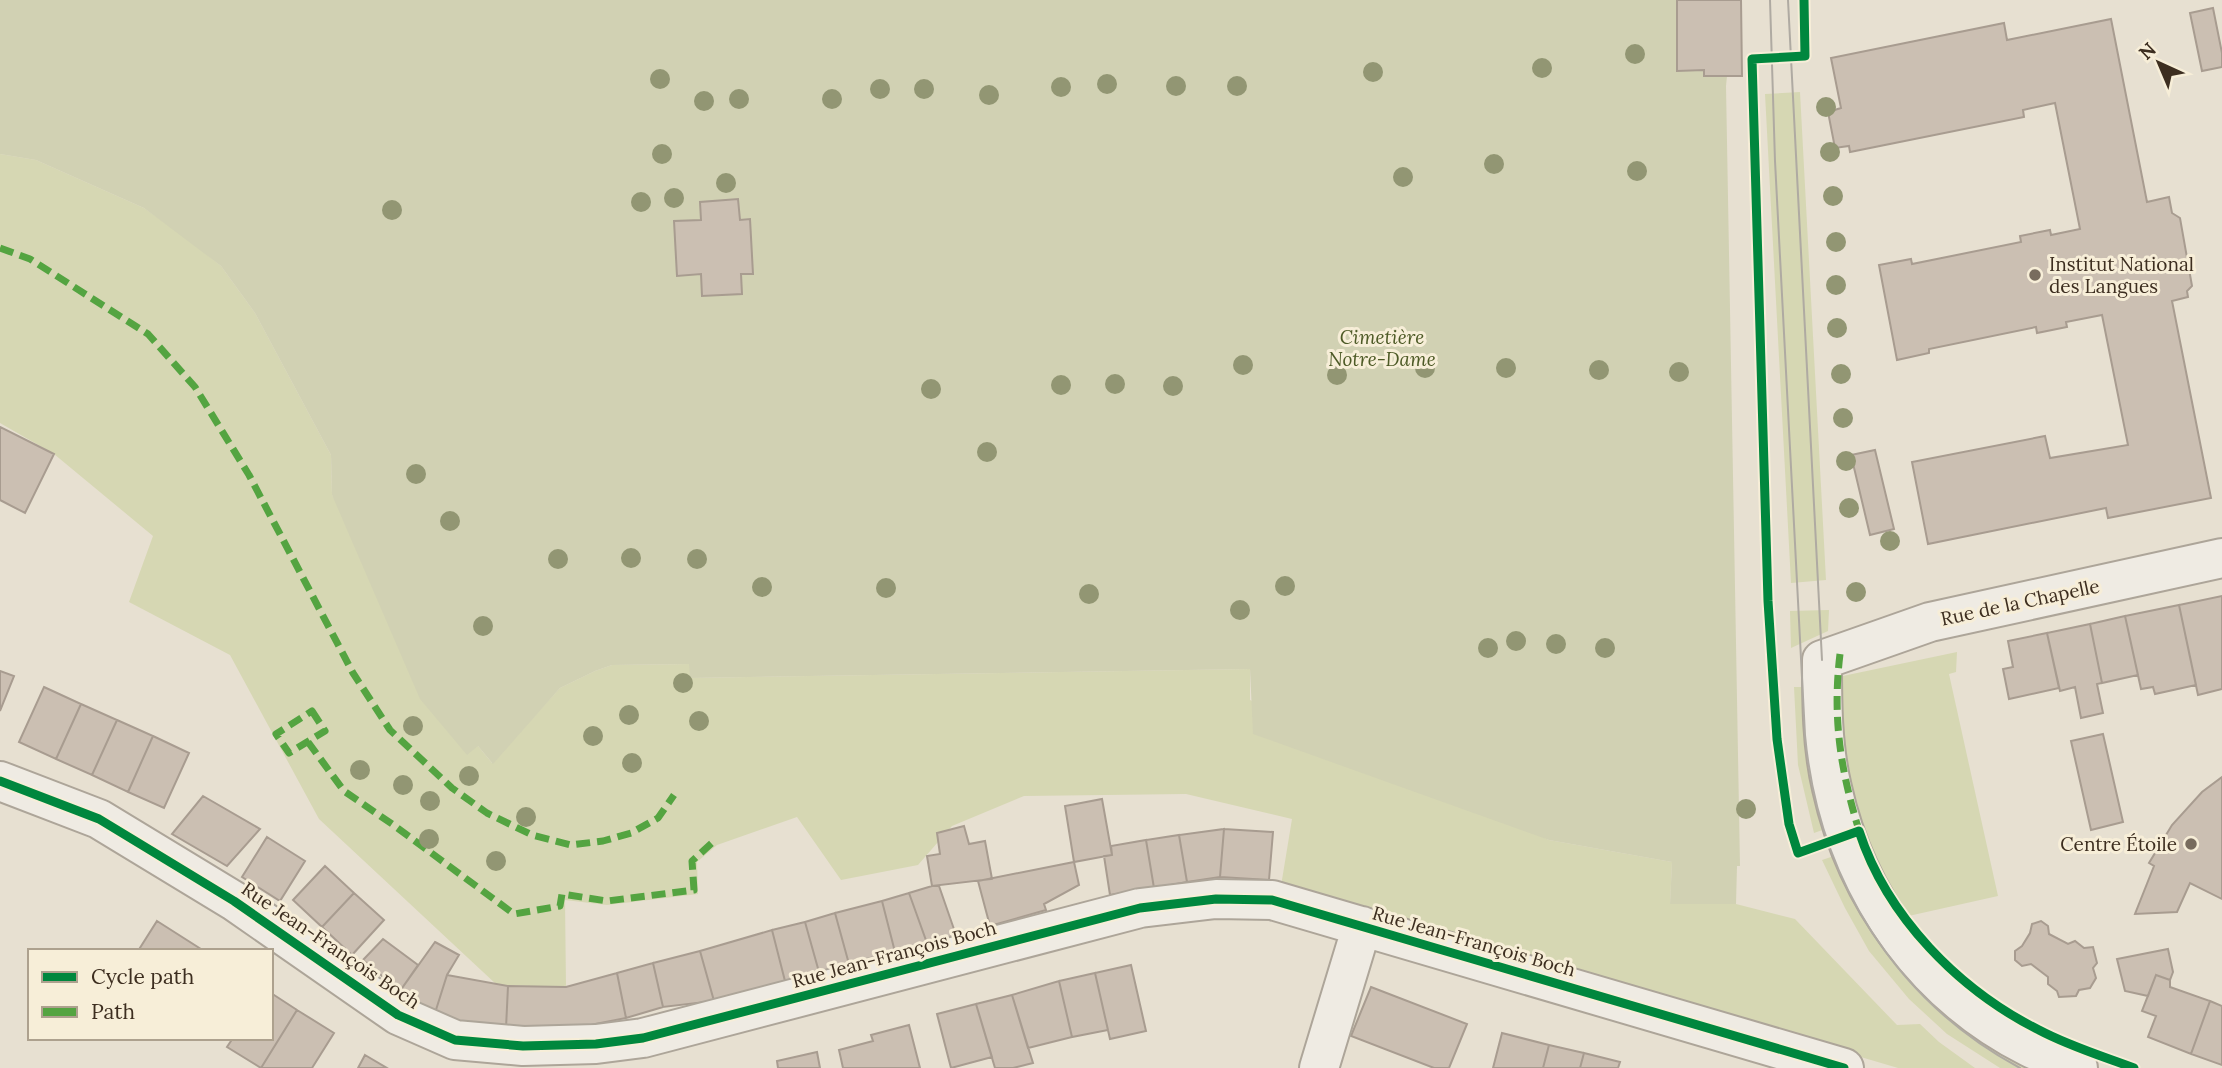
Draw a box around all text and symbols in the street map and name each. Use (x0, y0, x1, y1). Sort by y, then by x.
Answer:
north arrow (2124, 28, 2194, 98)
text: N (2134, 37, 2161, 65)
place label: Institut National des Langues (2049, 252, 2194, 298)
marker: Institut National des Langues (2027, 267, 2043, 283)
park label: Cimetière Notre-Dame (1328, 325, 1436, 371)
street label: Rue de la Chapelle (1938, 573, 2102, 631)
place label: Centre Étoile (2060, 832, 2177, 856)
marker: Centre Étoile (2183, 836, 2199, 852)
street label: Rue Jean-François Boch (237, 876, 425, 1014)
street label: Rue Jean-François Boch (1370, 900, 1578, 982)
street label: Rue Jean-François Boch (789, 915, 999, 993)
legend (28, 949, 273, 1040)
text: Cycle path (91, 963, 194, 990)
text: Path (91, 998, 135, 1025)

